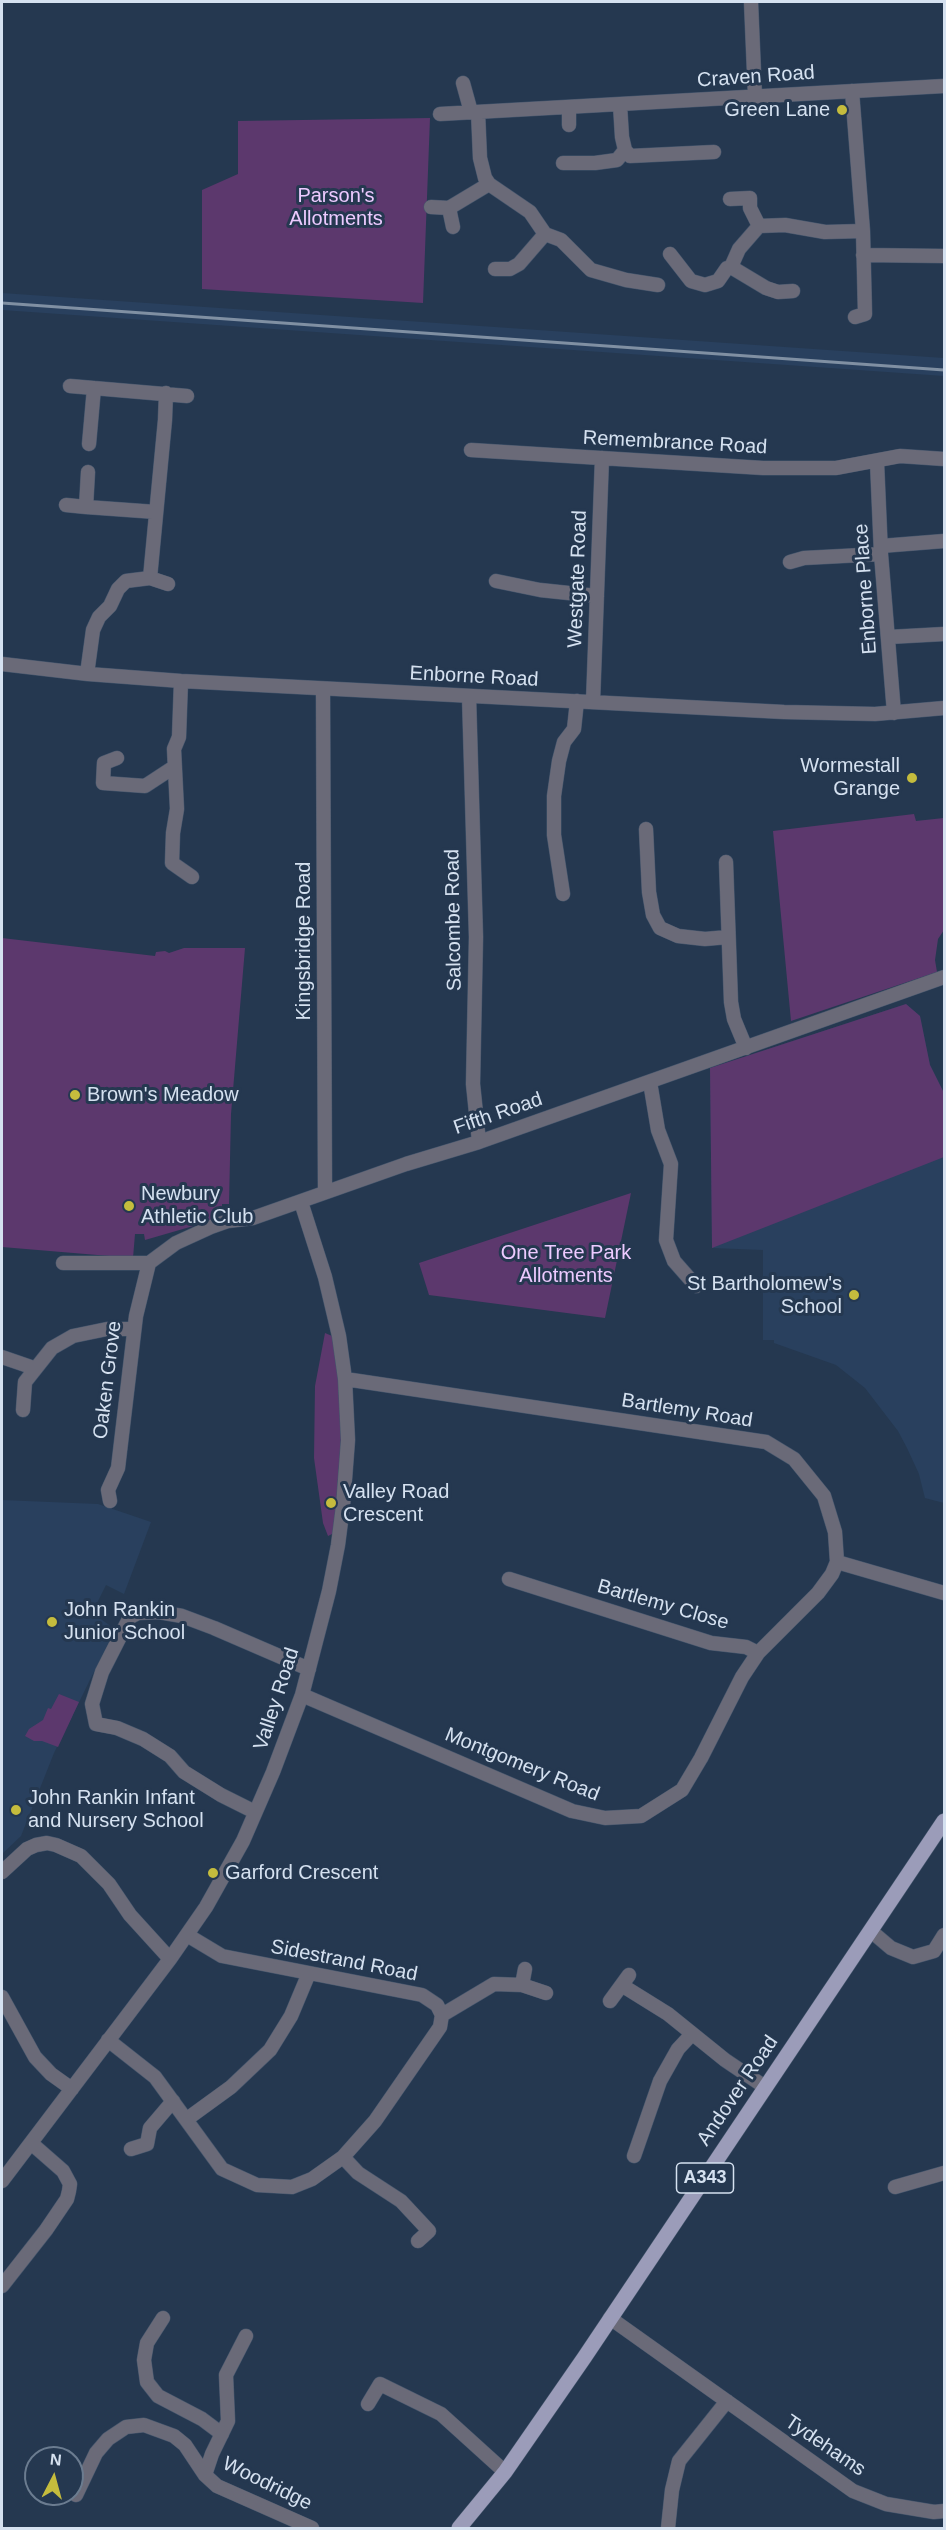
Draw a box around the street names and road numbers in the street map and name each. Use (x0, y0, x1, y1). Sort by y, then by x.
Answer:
street label: Craven Road (696, 61, 816, 93)
street label: Remembrance Road (582, 426, 768, 460)
street label: Westgate Road (564, 510, 592, 648)
street label: Enborne Place (849, 523, 883, 655)
street label: Enborne Road (409, 662, 539, 692)
street label: Salcombe Road (441, 849, 467, 991)
street label: Kingsbridge Road (292, 862, 316, 1020)
street label: Fifth Road (450, 1088, 546, 1140)
street label: Oaken Grove (89, 1320, 127, 1440)
street label: Bartlemy Road (620, 1389, 754, 1433)
street label: Bartlemy Close (595, 1575, 731, 1635)
street label: Valley Road (249, 1645, 305, 1753)
street label: Montgomery Road (441, 1723, 603, 1807)
street label: Sidestrand Road (269, 1935, 419, 1987)
street label: Andover Road (692, 2031, 784, 2151)
road number: A343 (676, 2163, 734, 2193)
street label: Tydehams (780, 2410, 870, 2482)
street label: Woodridge (218, 2452, 316, 2516)

